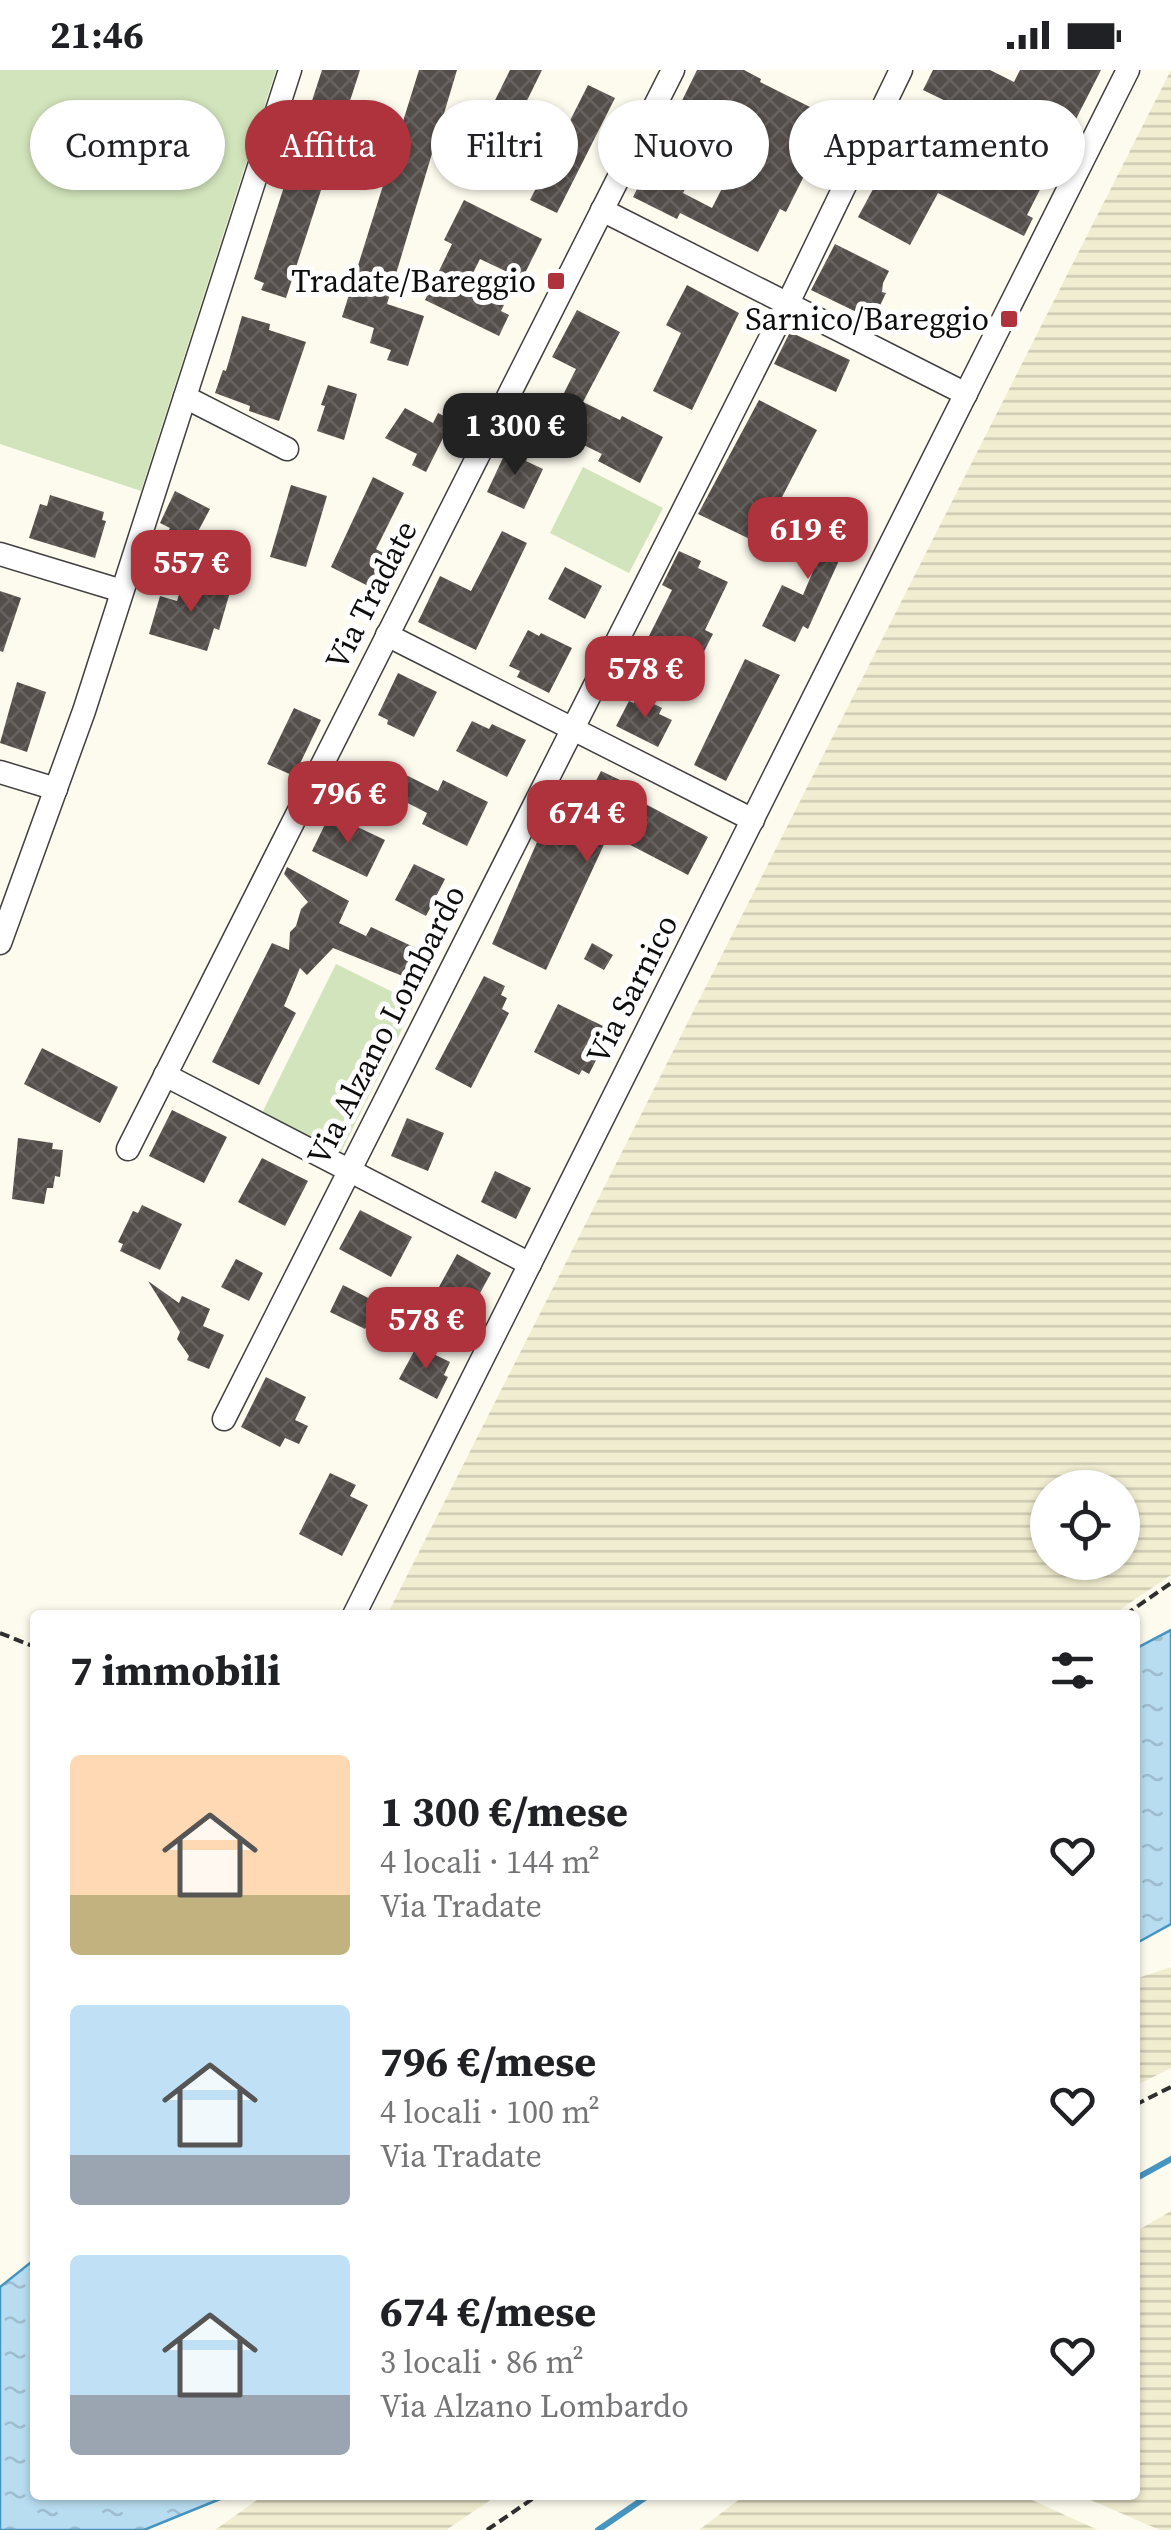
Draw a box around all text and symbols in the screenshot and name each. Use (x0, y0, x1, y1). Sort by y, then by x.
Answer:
text: 21:46 (50, 9, 144, 61)
chip: Compra (30, 100, 225, 190)
chip: Affitta (245, 100, 411, 190)
chip: Filtri (431, 100, 578, 190)
chip: Nuovo (598, 100, 769, 190)
chip: Appartamento (789, 100, 1085, 190)
place label: Tradate/Bareggio (291, 259, 536, 303)
marker: Tradate/Bareggio (545, 270, 567, 292)
place label: Sarnico/Bareggio (745, 297, 989, 341)
marker: Sarnico/Bareggio (998, 308, 1020, 330)
pin: 1 300 € (423, 393, 607, 478)
text: 1 300 € (465, 403, 565, 447)
pin: 619 € (738, 497, 878, 582)
text: 619 € (770, 507, 846, 551)
street label: Via Tradate (315, 513, 427, 677)
pin: 557 € (121, 530, 261, 615)
text: 557 € (153, 540, 229, 584)
pin: 578 € (575, 636, 715, 721)
text: 578 € (607, 646, 683, 690)
pin: 796 € (278, 761, 418, 846)
text: 796 € (310, 771, 386, 815)
pin: 674 € (517, 780, 657, 865)
text: 674 € (549, 790, 625, 834)
street label: Via Alzano Lombardo (296, 877, 476, 1173)
street label: Via Sarnico (576, 907, 688, 1071)
pin: 578 € (356, 1287, 496, 1372)
text: 578 € (388, 1297, 464, 1341)
map controls (1030, 1470, 1140, 1580)
button: locate (1030, 1470, 1140, 1580)
text: 7 immobili (70, 1641, 281, 1699)
icon: filters (1045, 1643, 1100, 1698)
text: 1 300 €/mese (380, 1782, 628, 1840)
icon: home (150, 1795, 270, 1915)
icon: heart (1045, 1828, 1100, 1883)
text: 4 locali · 144 m² (380, 1840, 600, 1884)
text: Via Tradate (380, 1884, 542, 1928)
text: 796 €/mese (380, 2032, 596, 2090)
icon: home (150, 2045, 270, 2165)
icon: heart (1045, 2078, 1100, 2133)
text: 4 locali · 100 m² (380, 2090, 600, 2134)
text: Via Tradate (380, 2134, 542, 2178)
text: 674 €/mese (380, 2282, 596, 2340)
icon: home (150, 2295, 270, 2415)
icon: heart (1045, 2328, 1100, 2383)
text: 3 locali · 86 m² (380, 2340, 584, 2384)
text: Via Alzano Lombardo (380, 2384, 689, 2428)

